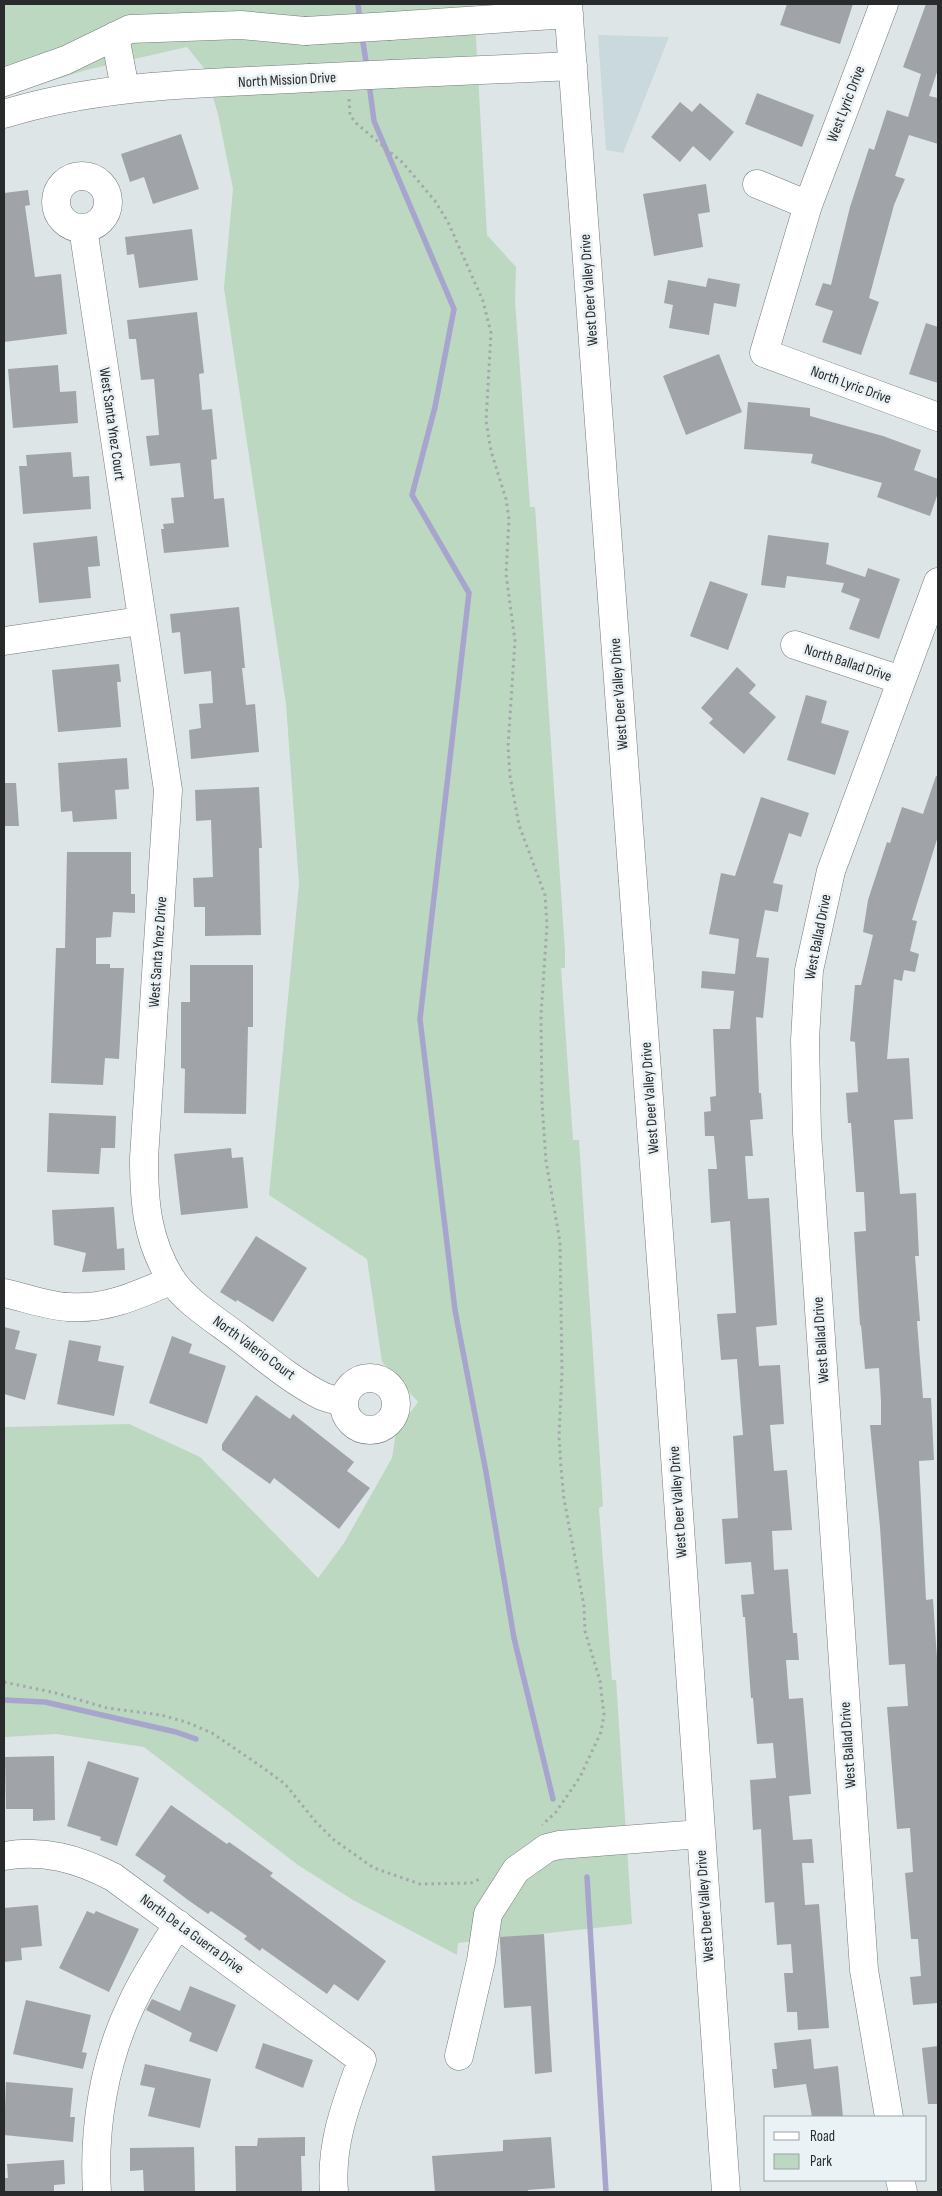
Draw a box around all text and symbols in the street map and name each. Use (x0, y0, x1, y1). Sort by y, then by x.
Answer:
street label: West Lyric Drive (823, 63, 869, 145)
street label: North Mission Drive (238, 68, 336, 92)
street label: West Deer Valley Drive (576, 233, 602, 347)
street label: North Lyric Drive (808, 362, 894, 408)
street label: West Santa Ynez Court (95, 366, 129, 482)
street label: West Deer Valley Drive (606, 637, 632, 751)
street label: North Ballad Drive (802, 640, 894, 686)
street label: West Ballad Drive (800, 893, 836, 981)
street label: West Santa Ynez Drive (145, 896, 171, 1008)
street label: West Deer Valley Drive (637, 1041, 663, 1155)
street label: West Ballad Drive (809, 1296, 833, 1384)
street label: North Valerio Court (209, 1312, 299, 1384)
street label: West Deer Valley Drive (665, 1445, 691, 1559)
street label: West Ballad Drive (836, 1701, 860, 1789)
street label: West Deer Valley Drive (692, 1849, 718, 1963)
street label: North De La Guerra Drive (136, 1890, 248, 1978)
legend (764, 2116, 927, 2181)
text: Road (810, 2127, 835, 2146)
text: Park (810, 2152, 832, 2171)

